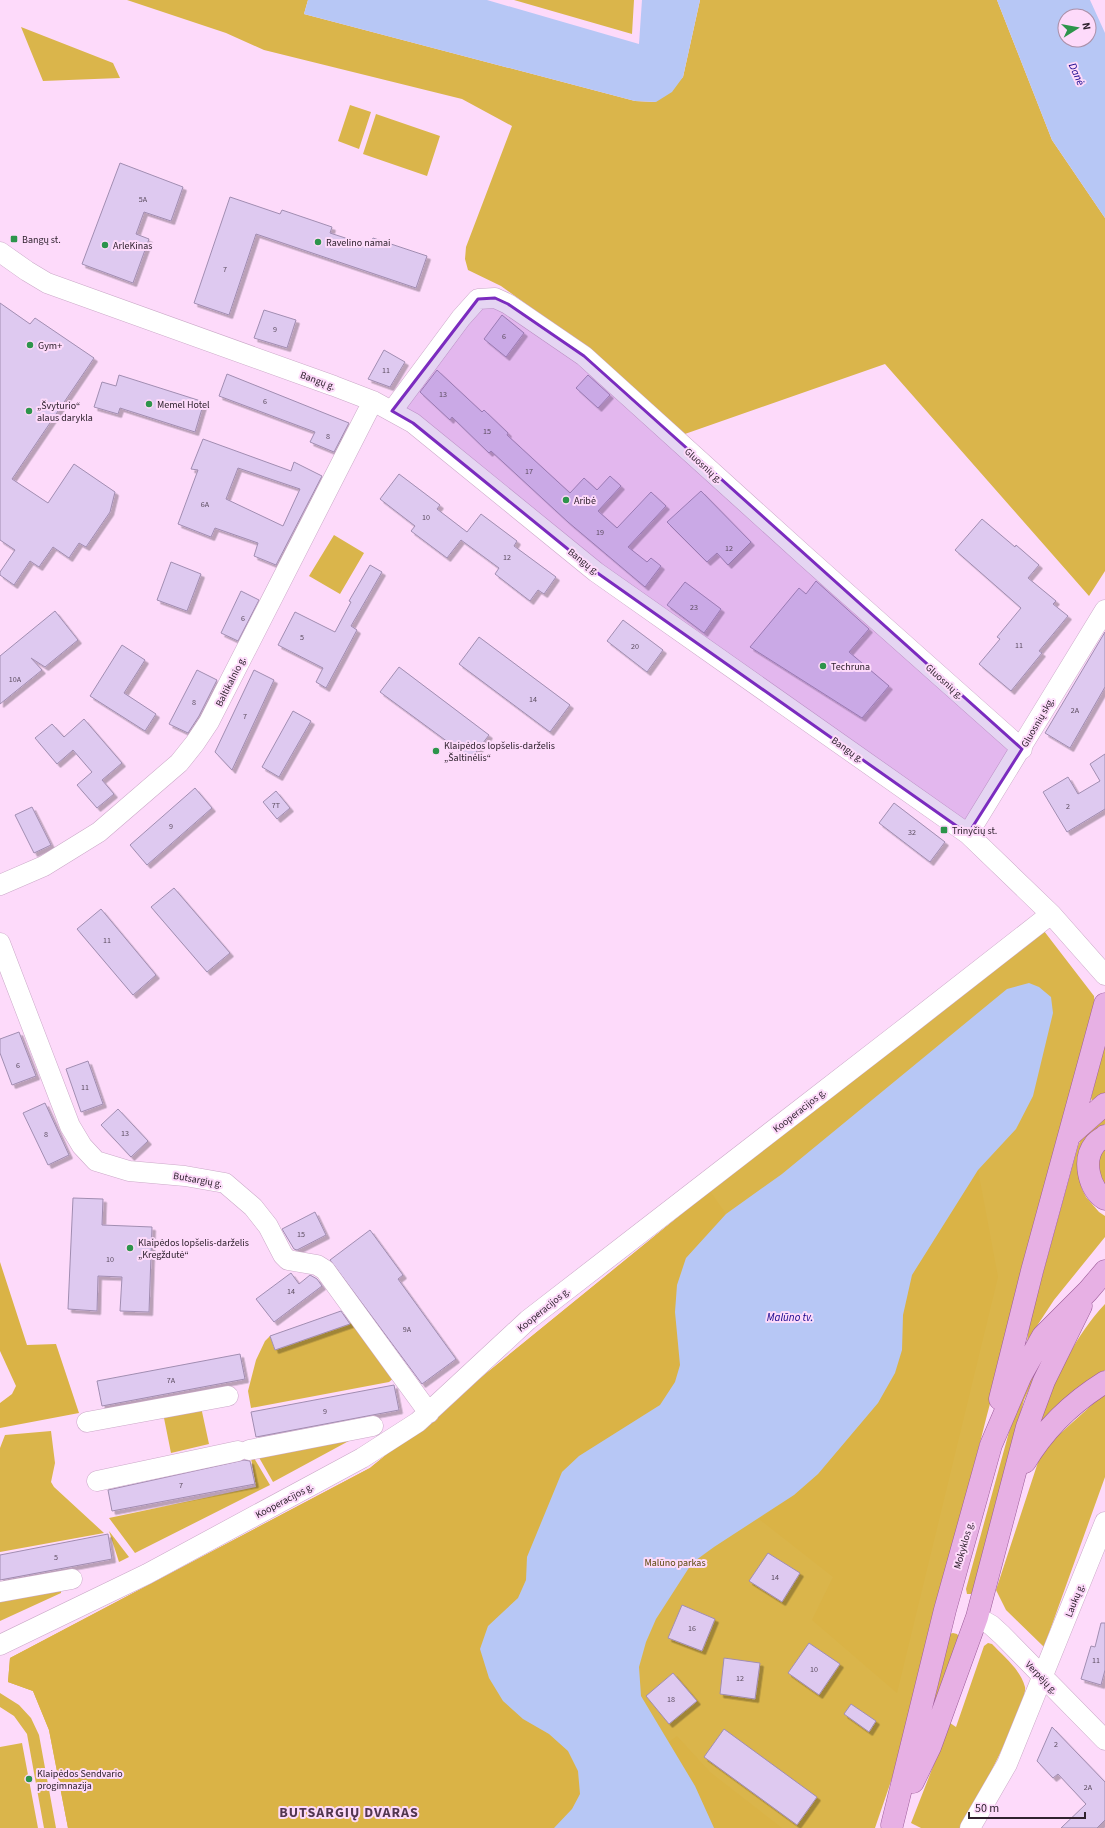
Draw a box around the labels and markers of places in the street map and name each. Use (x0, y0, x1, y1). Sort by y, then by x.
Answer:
place label: Bangų st. (22, 233, 61, 247)
marker: Bangų st. (9, 234, 19, 244)
place label: Ravelino namai (326, 236, 391, 250)
marker: Ravelino namai (313, 237, 323, 247)
place label: ArleKinas (113, 239, 152, 253)
marker: ArleKinas (100, 240, 110, 250)
place label: Gym+ (38, 339, 62, 353)
marker: Gym+ (25, 340, 35, 350)
place label: Memel Hotel (157, 398, 210, 412)
place label: „Švyturio“ alaus darykla (37, 399, 93, 425)
marker: Memel Hotel (144, 399, 154, 409)
marker: „Švyturio“ alaus darykla (24, 406, 34, 416)
place label: Aribė (574, 494, 596, 508)
marker: Aribė (561, 495, 571, 505)
place label: Techruna (831, 660, 870, 674)
marker: Techruna (818, 661, 828, 671)
place label: Klaipėdos lopšelis-darželis „Šaltinėlis“ (444, 739, 555, 765)
marker: Klaipėdos lopšelis-darželis „Šaltinėlis“ (431, 746, 441, 756)
place label: Trinyčių st. (952, 824, 997, 838)
marker: Trinyčių st. (939, 825, 949, 835)
place label: Klaipėdos lopšelis-darželis „Kregždutė“ (138, 1236, 249, 1262)
marker: Klaipėdos lopšelis-darželis „Kregždutė“ (125, 1243, 135, 1253)
place label: Klaipėdos Sendvario progimnazija (37, 1767, 123, 1793)
marker: Klaipėdos Sendvario progimnazija (24, 1774, 34, 1784)

